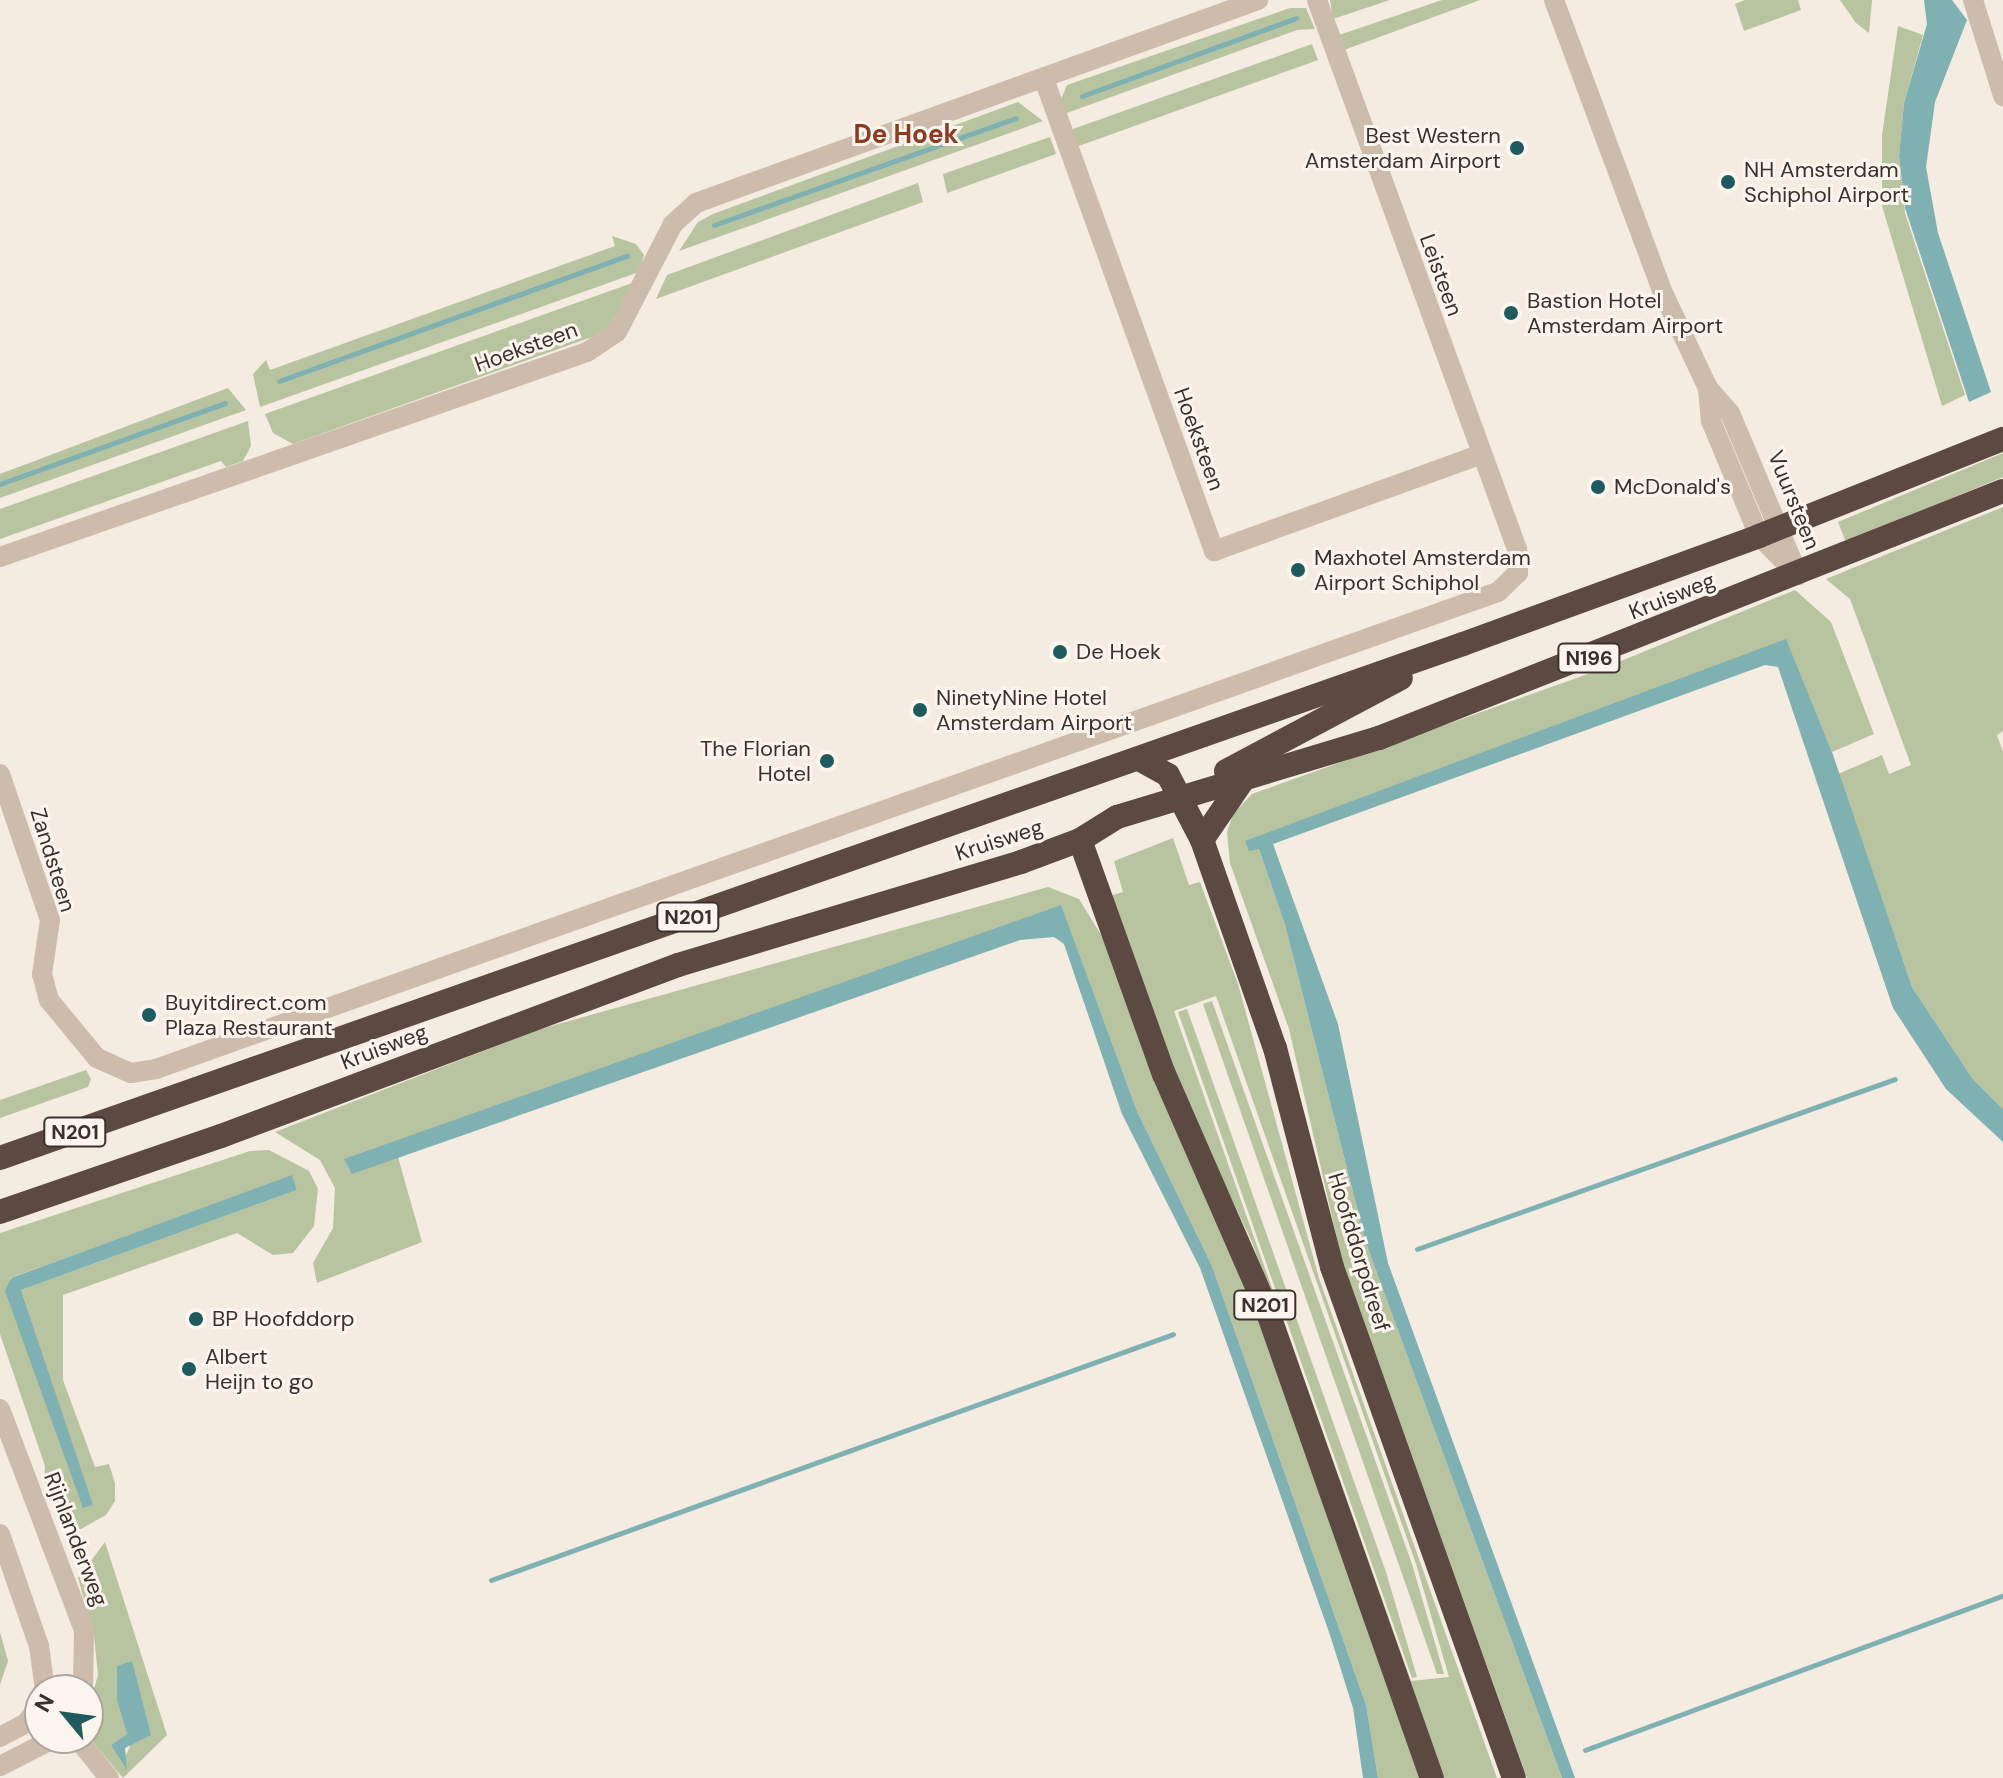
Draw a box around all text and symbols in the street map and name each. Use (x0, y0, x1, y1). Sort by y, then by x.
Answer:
district label: De Hoek (853, 119, 959, 151)
place label: Best Western Amsterdam Airport (1305, 122, 1501, 174)
marker: Best Western Amsterdam Airport (1508, 139, 1526, 157)
place label: NH Amsterdam Schiphol Airport (1744, 156, 1909, 208)
marker: NH Amsterdam Schiphol Airport (1719, 173, 1737, 191)
street label: Leisteen (1414, 230, 1468, 320)
place label: Bastion Hotel Amsterdam Airport (1527, 287, 1723, 338)
marker: Bastion Hotel Amsterdam Airport (1502, 304, 1520, 322)
street label: Hoeksteen (471, 316, 581, 378)
street label: Hoeksteen (1168, 384, 1230, 494)
street label: Vuursteen (1762, 447, 1826, 553)
place label: McDonald's (1614, 474, 1731, 500)
marker: McDonald's (1589, 478, 1607, 496)
place label: Maxhotel Amsterdam Airport Schiphol (1314, 544, 1531, 596)
marker: Maxhotel Amsterdam Airport Schiphol (1289, 561, 1307, 579)
street label: Kruisweg (1625, 567, 1719, 625)
place label: De Hoek (1076, 639, 1161, 665)
road number: N196 (1557, 642, 1621, 674)
marker: De Hoek (1051, 643, 1069, 661)
place label: NinetyNine Hotel Amsterdam Airport (936, 684, 1132, 736)
marker: NinetyNine Hotel Amsterdam Airport (911, 701, 929, 719)
place label: The Florian Hotel (700, 735, 811, 786)
marker: The Florian Hotel (818, 752, 836, 770)
street label: Zandsteen (25, 805, 81, 915)
street label: Kruisweg (952, 813, 1046, 867)
road number: N201 (656, 901, 720, 933)
place label: Buyitdirect.com Plaza Restaurant (165, 989, 333, 1040)
marker: Buyitdirect.com Plaza Restaurant (140, 1006, 158, 1024)
street label: Kruisweg (337, 1018, 431, 1076)
road number: N201 (43, 1116, 107, 1148)
street label: Hoofddorpdreef (1322, 1169, 1396, 1335)
road number: N201 (1233, 1289, 1297, 1321)
place label: BP Hoofddorp (212, 1306, 355, 1332)
marker: BP Hoofddorp (187, 1310, 205, 1328)
place label: Albert Heijn to go (205, 1343, 314, 1394)
marker: Albert Heijn to go (180, 1360, 198, 1378)
street label: Rijnlanderweg (38, 1468, 114, 1610)
north arrow (24, 1674, 104, 1754)
text: N (28, 1689, 61, 1717)

